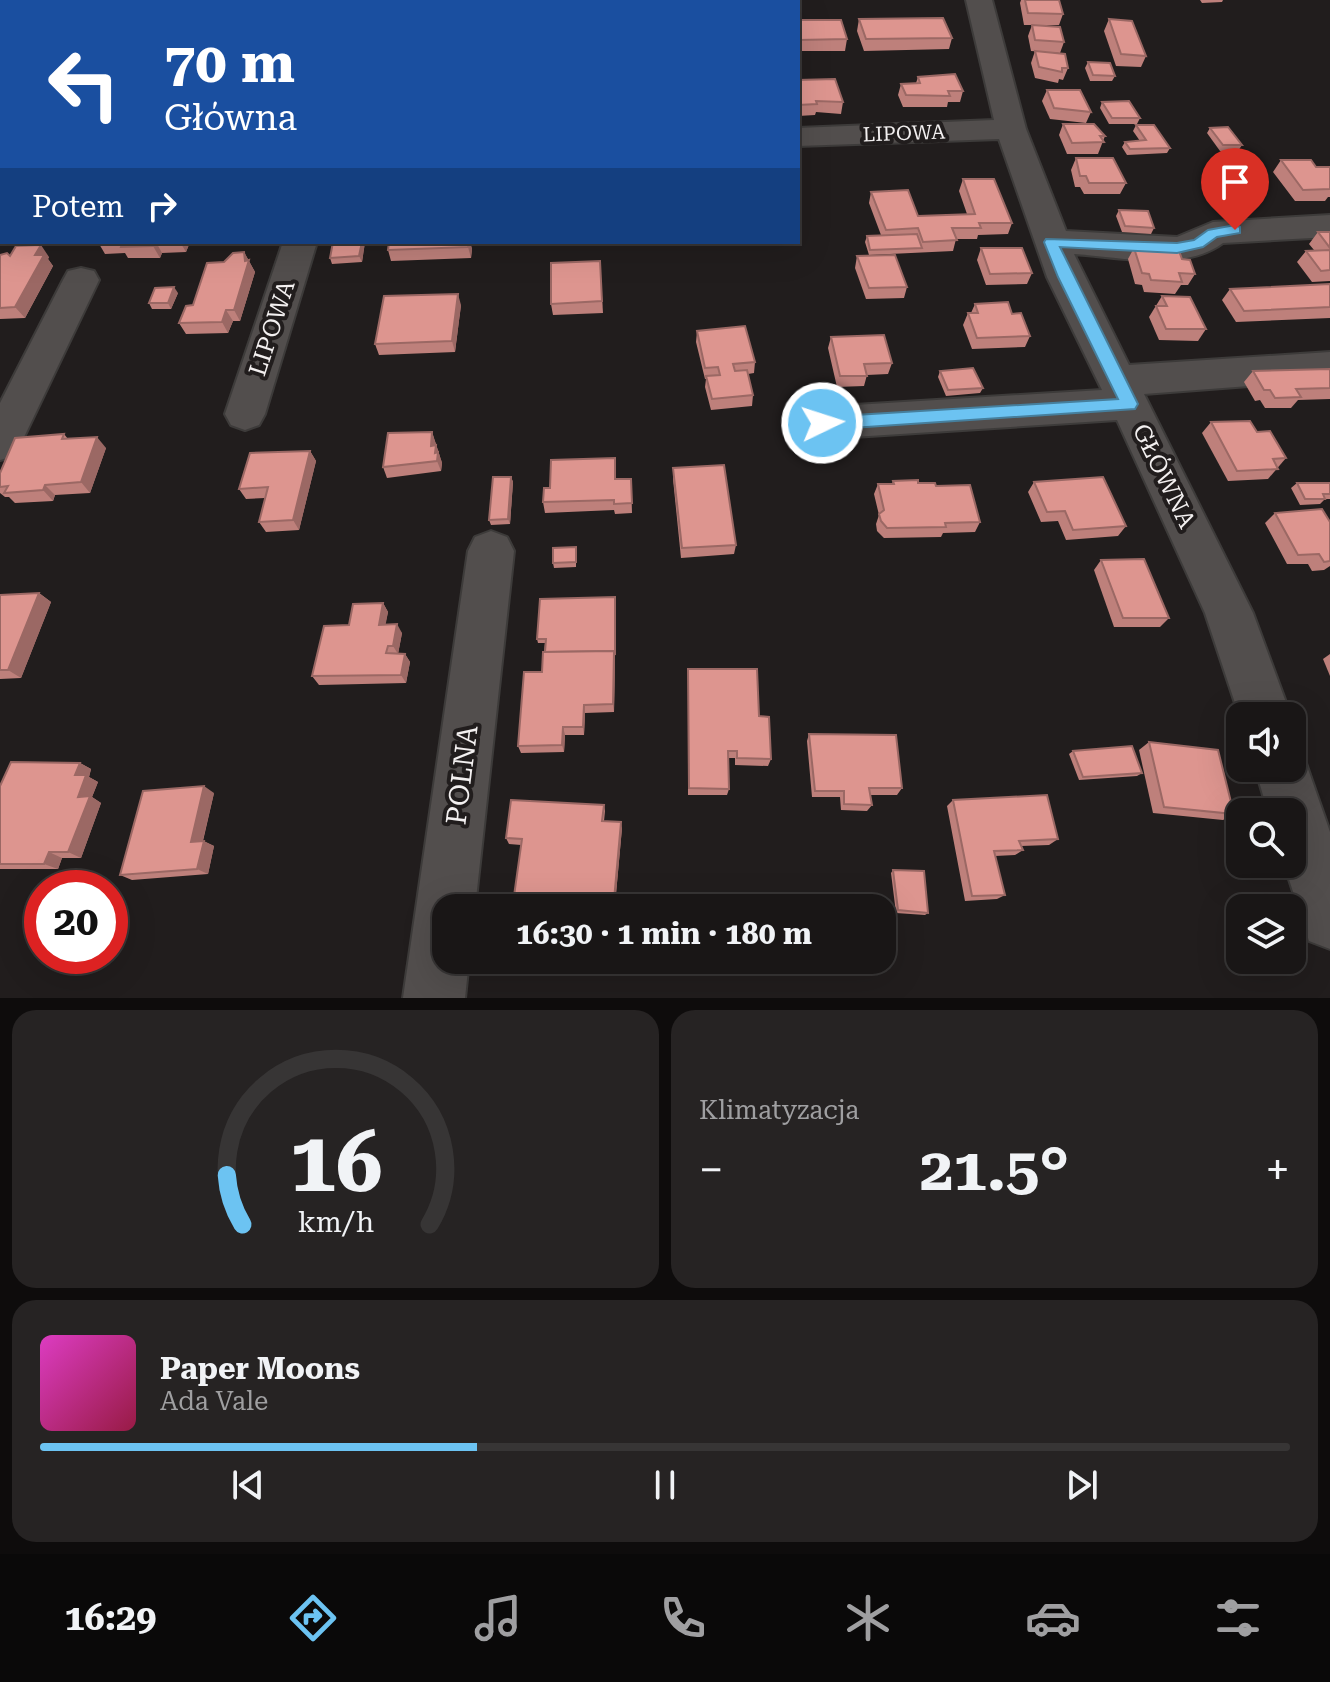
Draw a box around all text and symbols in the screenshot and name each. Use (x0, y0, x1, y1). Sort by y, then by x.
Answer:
text: 70 m (164, 30, 295, 96)
icon: left (32, 32, 136, 136)
text: Główna (164, 97, 297, 139)
street label: LIPOWA (862, 120, 946, 146)
pin (1201, 148, 1269, 230)
icon: arrive (1213, 160, 1257, 204)
icon: right (140, 184, 184, 228)
text: Potem (32, 189, 124, 224)
street label: LIPOWA (243, 276, 301, 379)
position arrow (780, 381, 864, 465)
street label: GŁÓWNA (1127, 419, 1202, 533)
map controls (1226, 702, 1306, 974)
button: sound (1226, 702, 1306, 782)
street label: POLNA (440, 723, 485, 827)
button: search (1226, 798, 1306, 878)
speed limit sign: 20 (24, 870, 128, 974)
button: layers (1226, 894, 1306, 974)
text: 16:30 · 1 min · 180 m (516, 916, 812, 951)
text: Klimatyzacja (699, 1095, 859, 1125)
text: 16 (289, 1114, 382, 1211)
text: 21.5° (920, 1134, 1069, 1205)
text: − (699, 1144, 724, 1196)
text: + (1265, 1144, 1290, 1196)
text: km/h (297, 1205, 374, 1239)
text: Paper Moons (160, 1351, 360, 1386)
text: Ada Vale (160, 1386, 268, 1416)
icon: previous (226, 1463, 270, 1507)
icon: pause (643, 1463, 687, 1507)
icon: next (1060, 1463, 1104, 1507)
icon: directions (285, 1590, 341, 1646)
icon: music (470, 1590, 526, 1646)
icon: phone (655, 1590, 711, 1646)
icon: climate (840, 1590, 896, 1646)
icon: car (1025, 1590, 1081, 1646)
icon: filters (1210, 1590, 1266, 1646)
text: 16:29 (64, 1597, 156, 1639)

